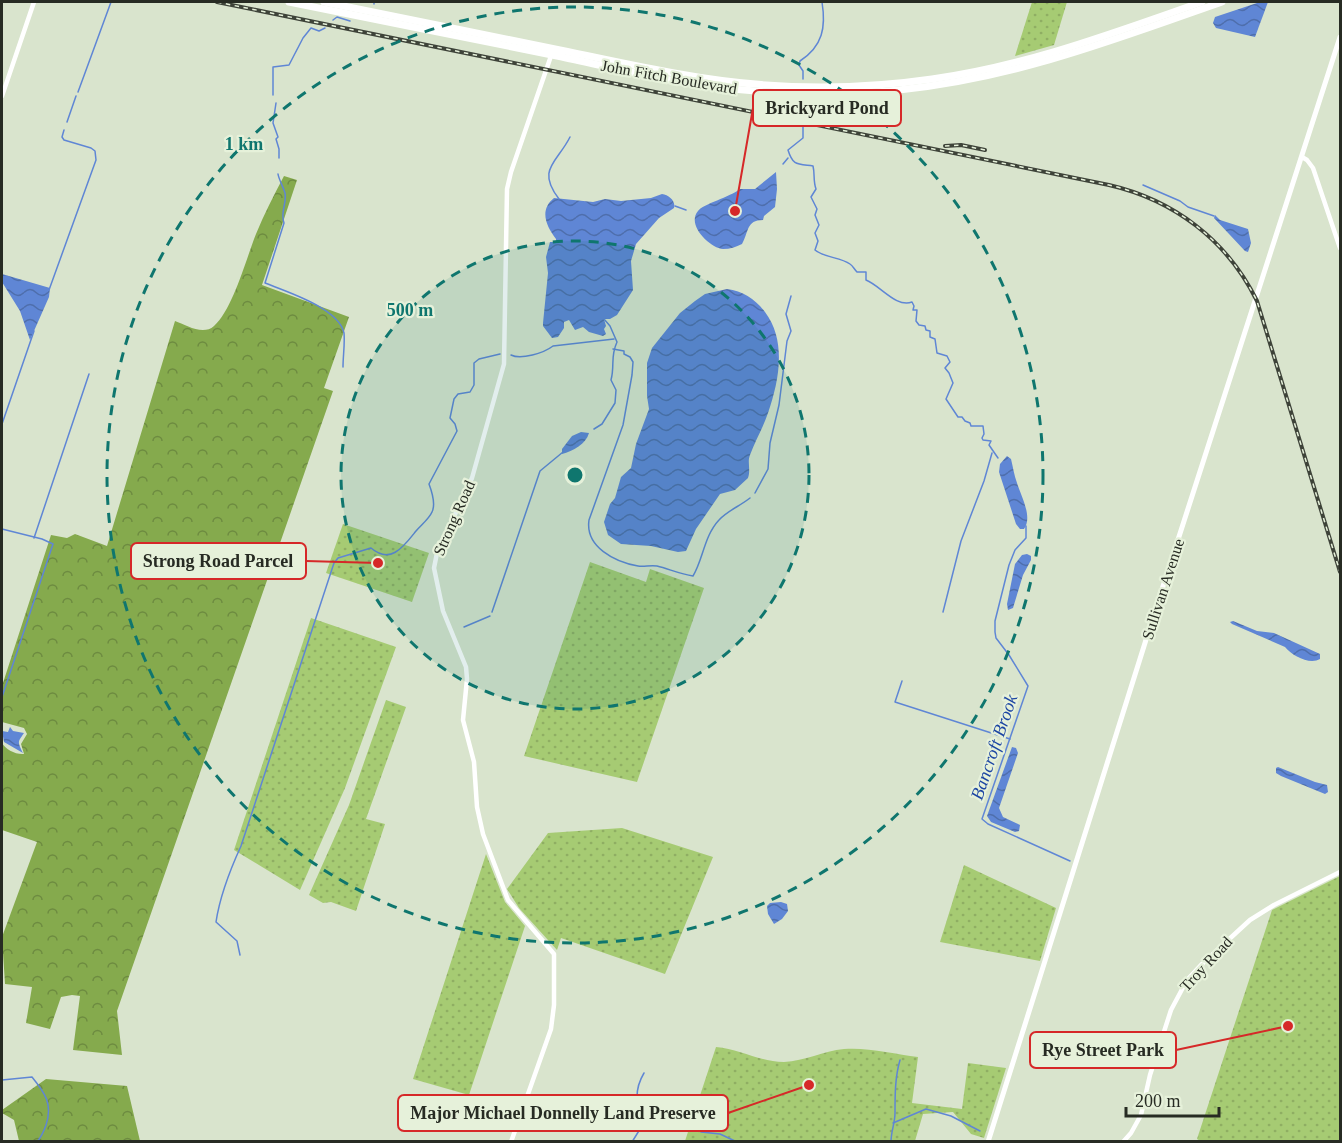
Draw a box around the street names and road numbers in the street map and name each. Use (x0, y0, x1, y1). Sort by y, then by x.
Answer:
street label: John Fitch Boulevard (600, 57, 738, 97)
street label: Strong Road (430, 478, 479, 559)
street label: Sullivan Avenue (1139, 536, 1187, 642)
street label: Troy Road (1176, 933, 1236, 995)

